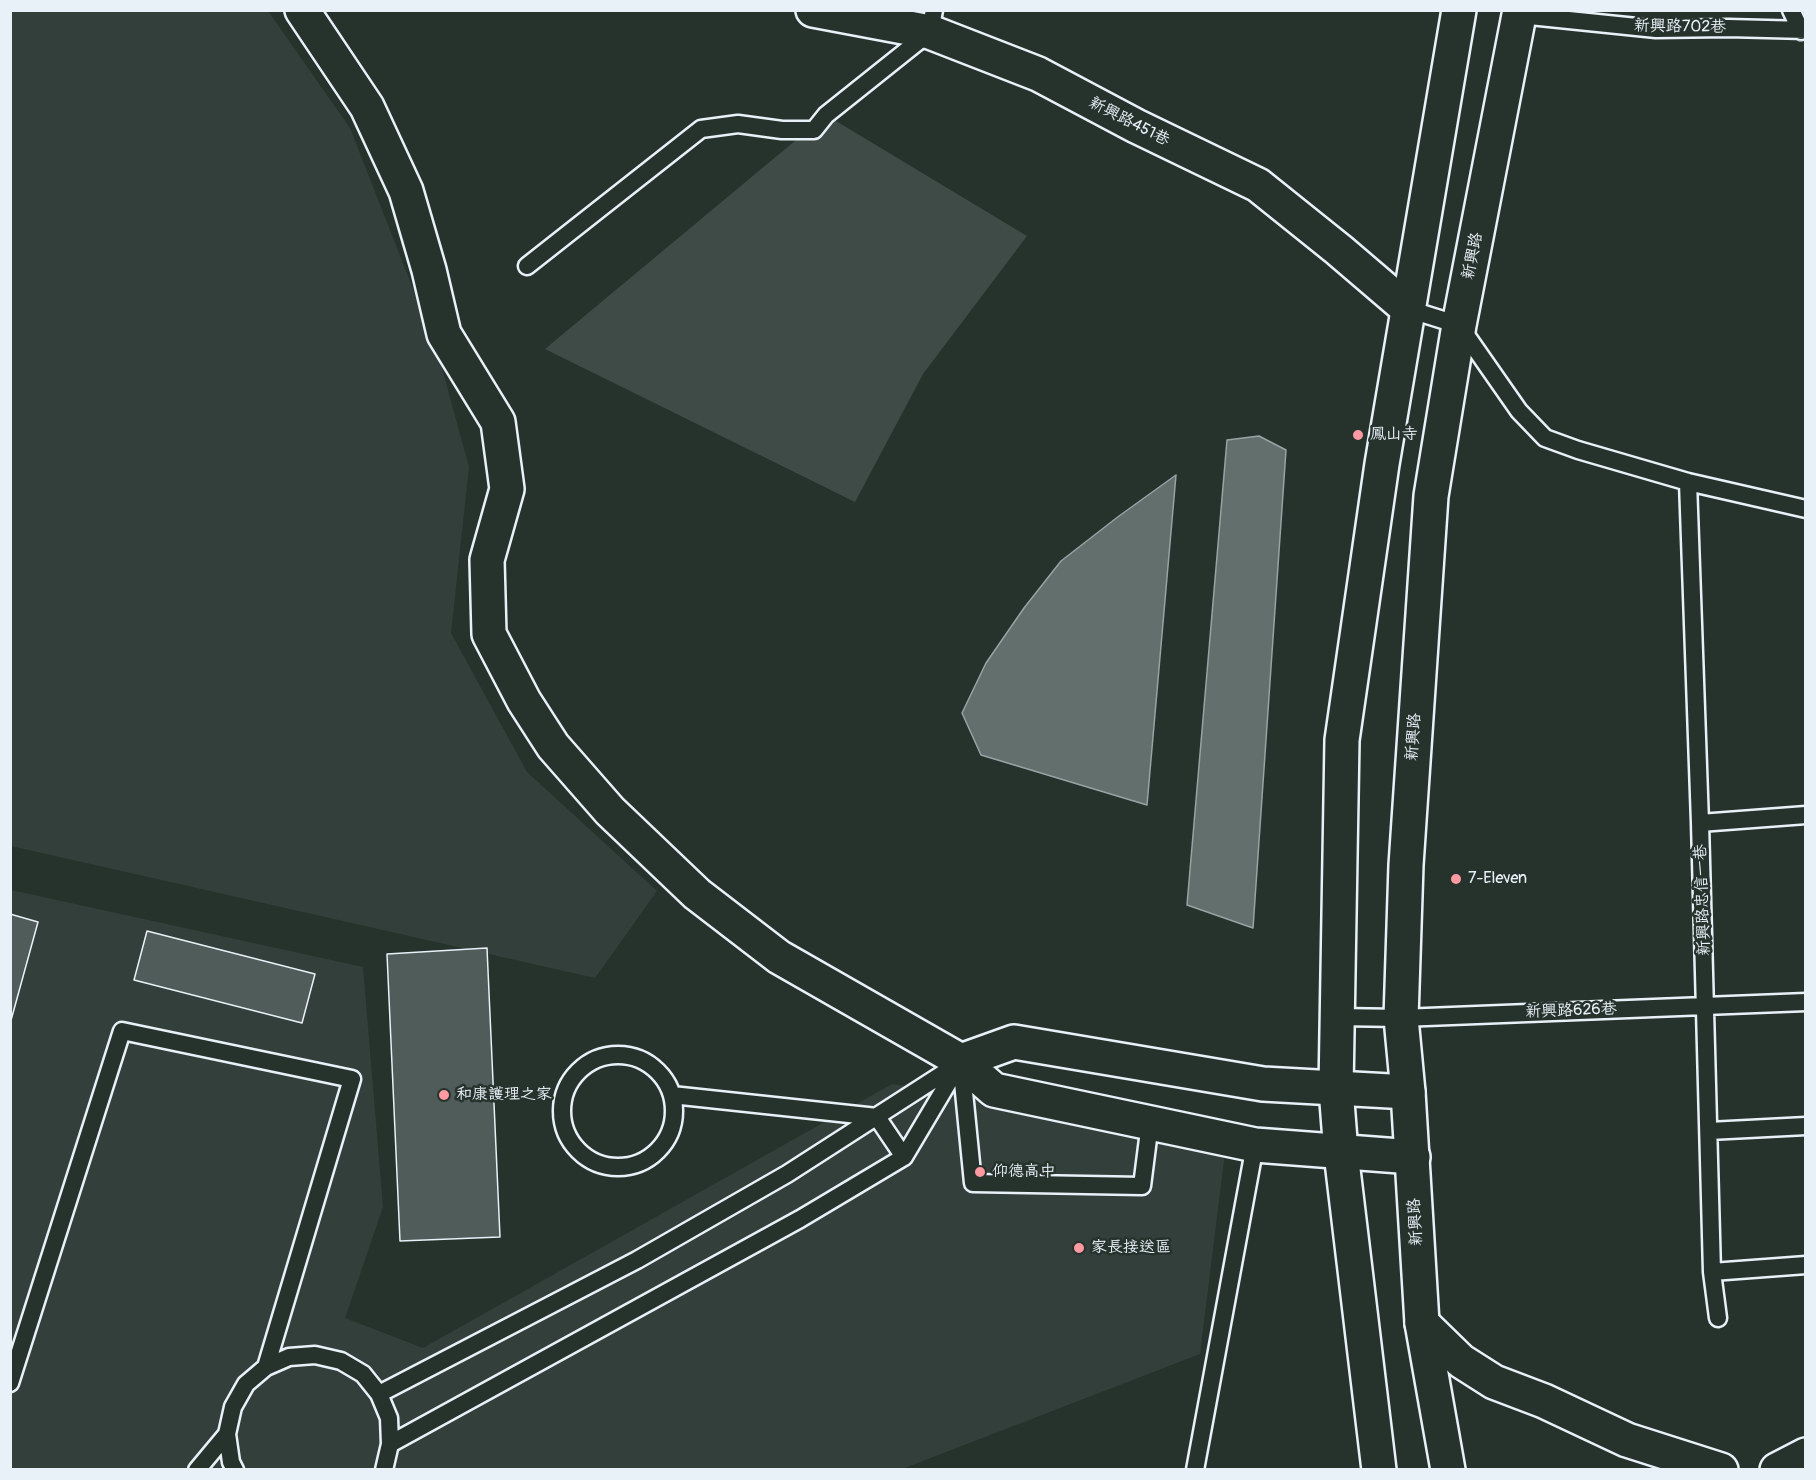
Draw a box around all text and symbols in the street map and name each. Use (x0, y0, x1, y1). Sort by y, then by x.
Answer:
street label: 新興路702巷 (1634, 17, 1726, 37)
street label: 新興路451巷 (1085, 93, 1173, 151)
street label: 新興路 (1459, 231, 1487, 281)
place label: 鳳山寺 (1370, 425, 1418, 445)
marker: 鳳山寺 (1351, 428, 1365, 442)
street label: 新興路 (1403, 712, 1425, 762)
street label: 新興路忠信一巷 (1691, 844, 1715, 956)
place label: 7-Eleven (1468, 869, 1527, 889)
marker: 7-Eleven (1449, 872, 1463, 886)
street label: 新興路626巷 (1525, 1000, 1617, 1022)
place label: 和康護理之家 (456, 1085, 552, 1105)
marker: 和康護理之家 (437, 1088, 451, 1102)
place label: 仰德高中 (992, 1162, 1056, 1182)
marker: 仰德高中 (973, 1165, 987, 1179)
street label: 新興路 (1405, 1198, 1427, 1246)
place label: 家長接送區 (1091, 1238, 1171, 1258)
marker: 家長接送區 (1072, 1241, 1086, 1255)

